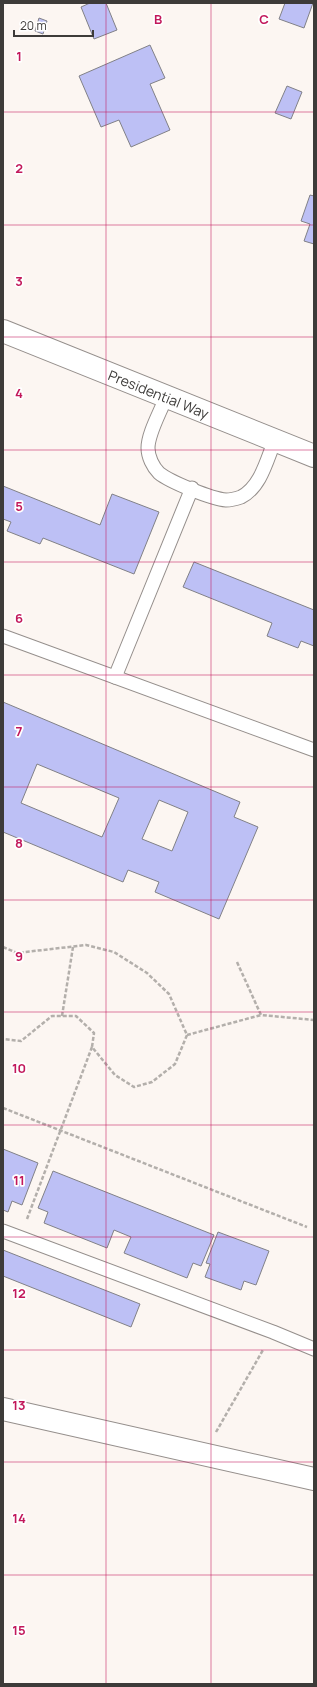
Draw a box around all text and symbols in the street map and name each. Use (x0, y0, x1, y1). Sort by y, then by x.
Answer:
text: B (154, 10, 162, 28)
text: C (259, 10, 269, 28)
scale bar (14, 12, 93, 38)
text: 20 m (20, 17, 47, 34)
text: 1 (16, 47, 22, 65)
text: 2 (15, 159, 23, 177)
text: 3 (15, 272, 23, 290)
street label: Presidential Way (106, 365, 213, 423)
text: 4 (15, 384, 23, 402)
text: 5 (15, 497, 23, 515)
text: 6 (15, 609, 23, 627)
text: 7 (16, 722, 23, 740)
text: 8 (15, 834, 23, 852)
text: 9 (15, 947, 23, 965)
text: 10 (12, 1059, 26, 1077)
text: 11 (13, 1171, 25, 1189)
text: 12 (12, 1284, 26, 1302)
text: 13 (12, 1396, 26, 1414)
text: 14 (12, 1509, 26, 1527)
text: 15 (12, 1621, 26, 1639)

